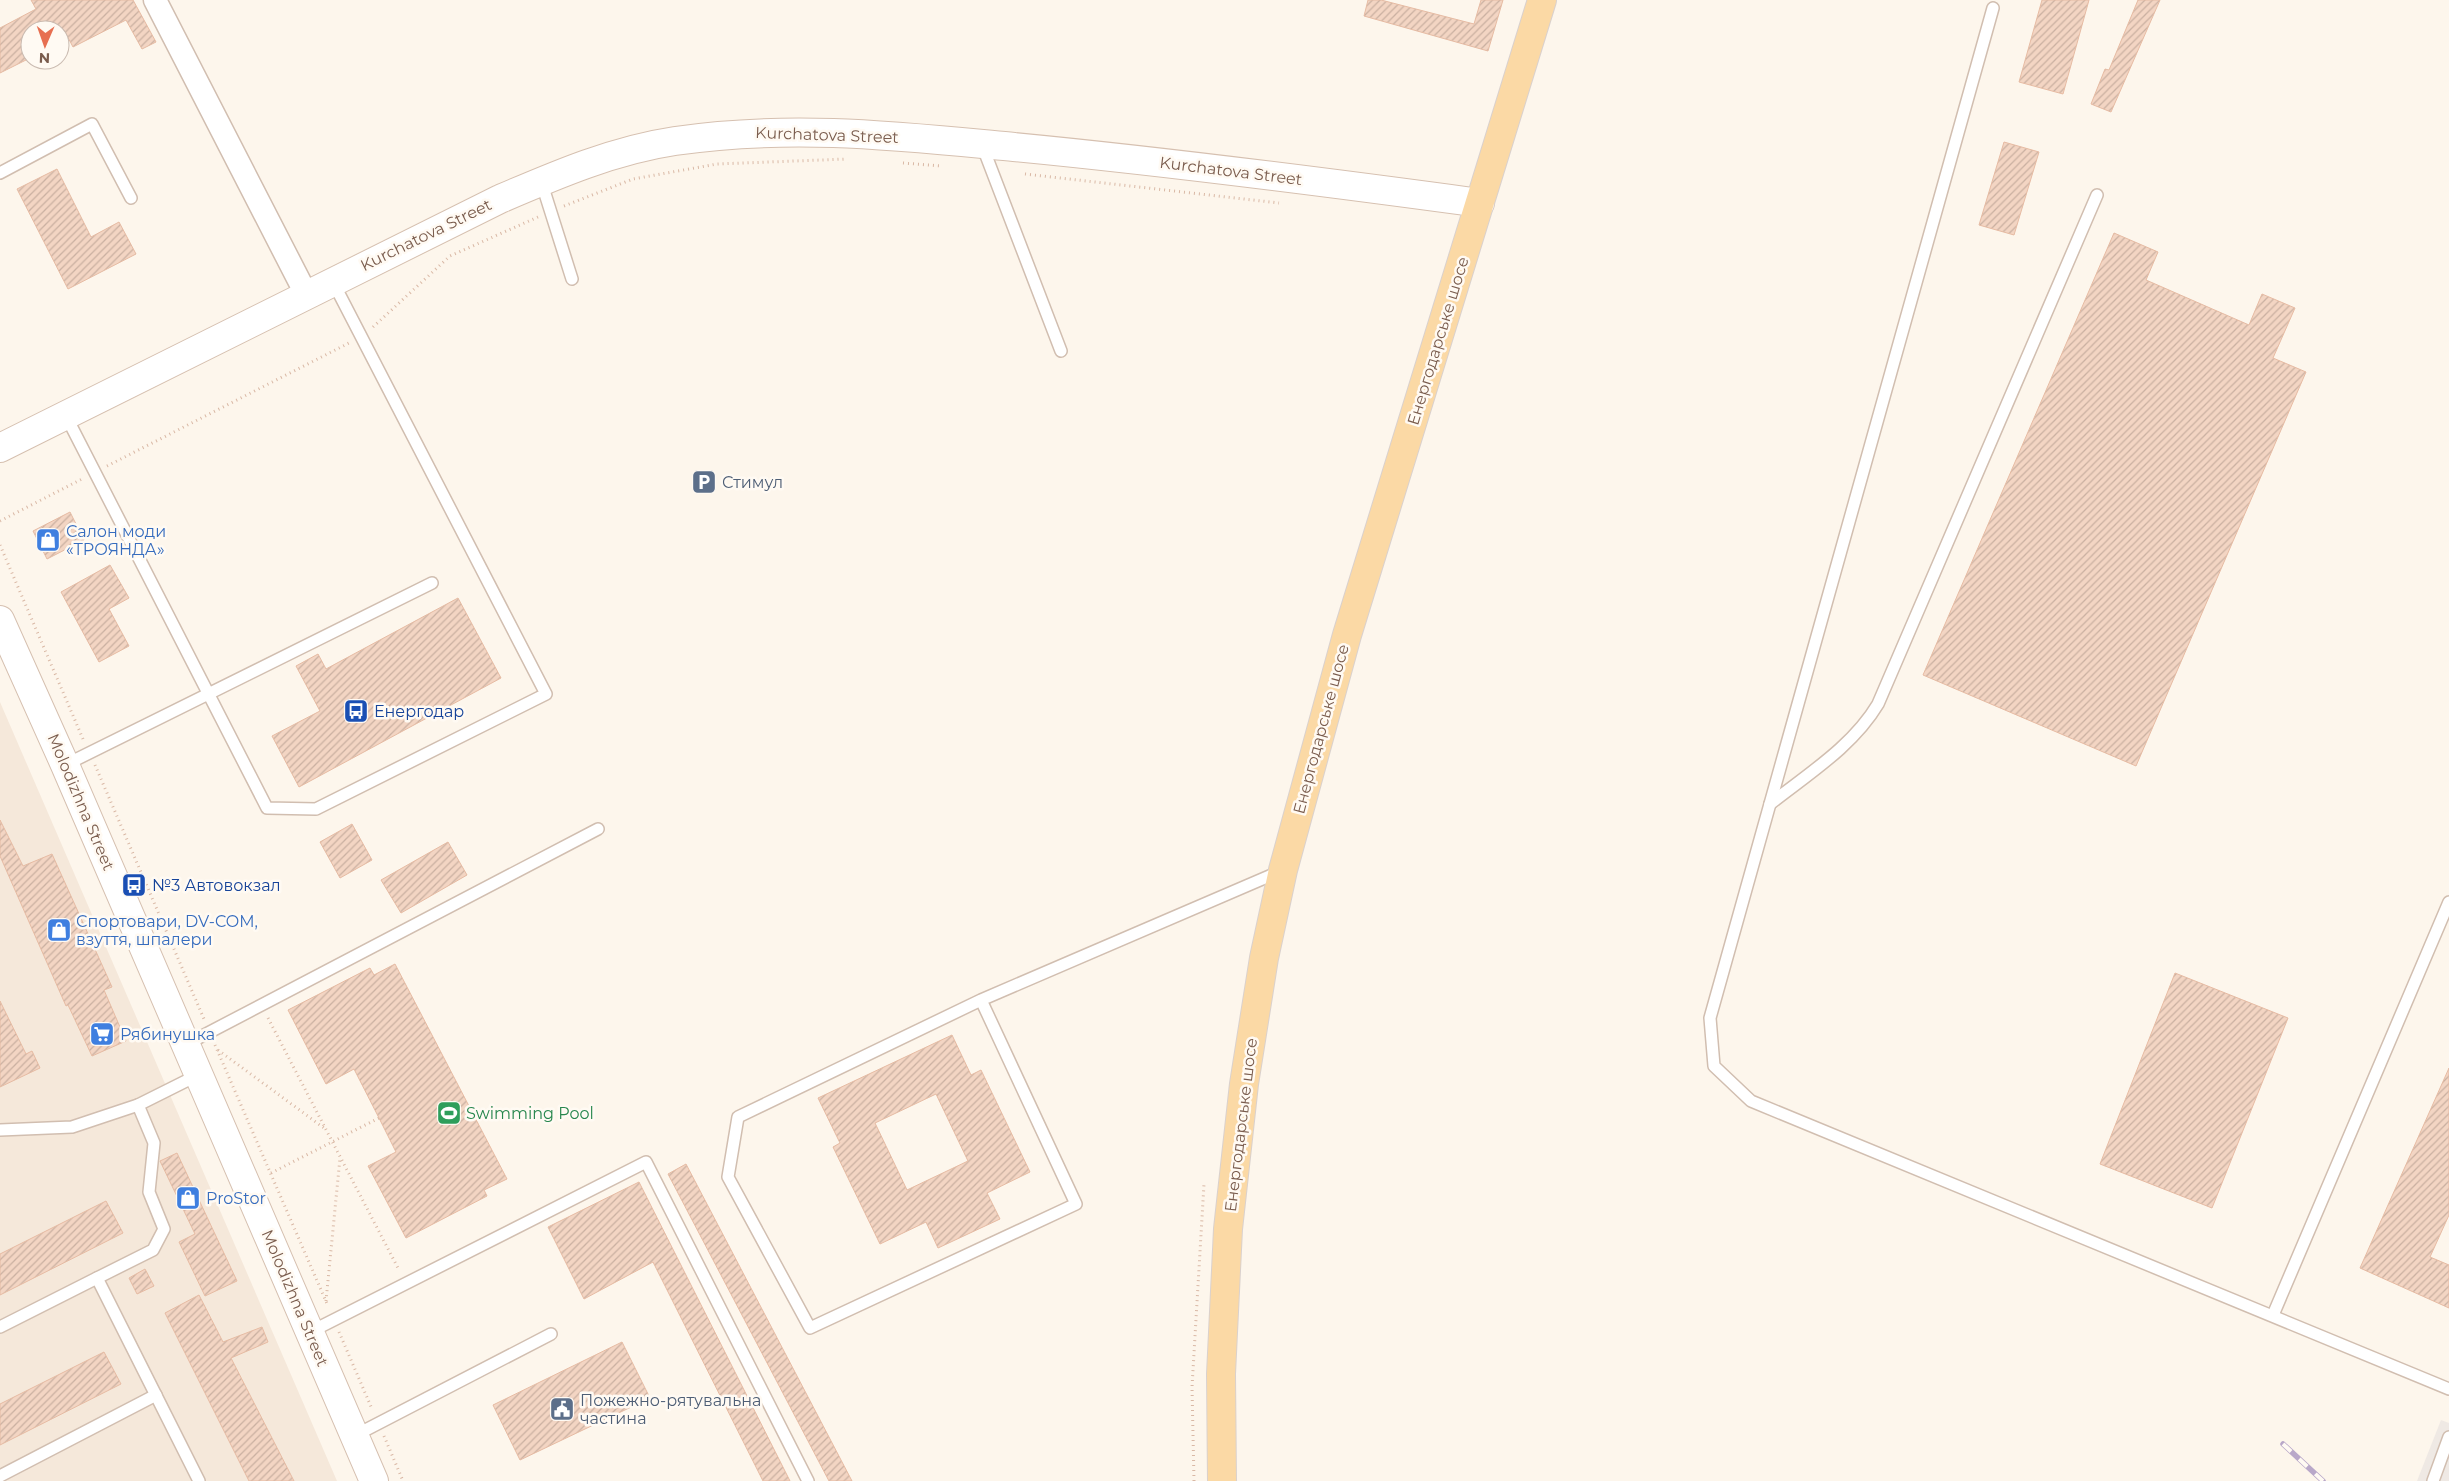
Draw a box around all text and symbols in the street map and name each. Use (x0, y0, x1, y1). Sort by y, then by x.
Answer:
north arrow (20, 20, 70, 70)
text: N (39, 49, 51, 67)
street label: Kurchatova Street (755, 123, 900, 147)
street label: Kurchatova Street (1159, 153, 1304, 189)
street label: Kurchatova Street (357, 195, 495, 275)
street label: Енергодарське шосе (1403, 254, 1473, 428)
parking icon: Стимул (691, 469, 717, 495)
place label: Стимул (722, 473, 783, 492)
place label: Салон моди «ТРОЯНДА» (66, 522, 166, 559)
shop icon: Салон моди «ТРОЯНДА» (35, 527, 61, 553)
street label: Енергодарське шосе (1289, 642, 1353, 816)
bus stop icon: Енергодар (343, 698, 369, 724)
place label: Енергодар (374, 702, 464, 721)
street label: Molodizhna Street (44, 731, 119, 874)
bus stop icon: №3 Автовокзал (121, 872, 147, 898)
place label: №3 Автовокзал (152, 876, 281, 895)
place label: Спортовари, DV-COM, взуття, шпалери (76, 912, 258, 949)
shop icon: Спортовари, DV-COM, взуття, шпалери (46, 917, 72, 943)
supermarket icon: Рябинушка (89, 1021, 115, 1047)
place label: Рябинушка (120, 1025, 215, 1044)
street label: Енергодарське шосе (1221, 1037, 1261, 1213)
sports icon: Swimming Pool (436, 1100, 462, 1126)
place label: Swimming Pool (466, 1104, 594, 1123)
shop icon: ProStor (175, 1185, 201, 1211)
place label: ProStor (206, 1189, 266, 1208)
street label: Molodizhna Street (258, 1227, 333, 1370)
place label: Пожежно-рятувальна частина (580, 1391, 761, 1428)
public building icon: Пожежно-рятувальна частина (549, 1396, 575, 1422)

